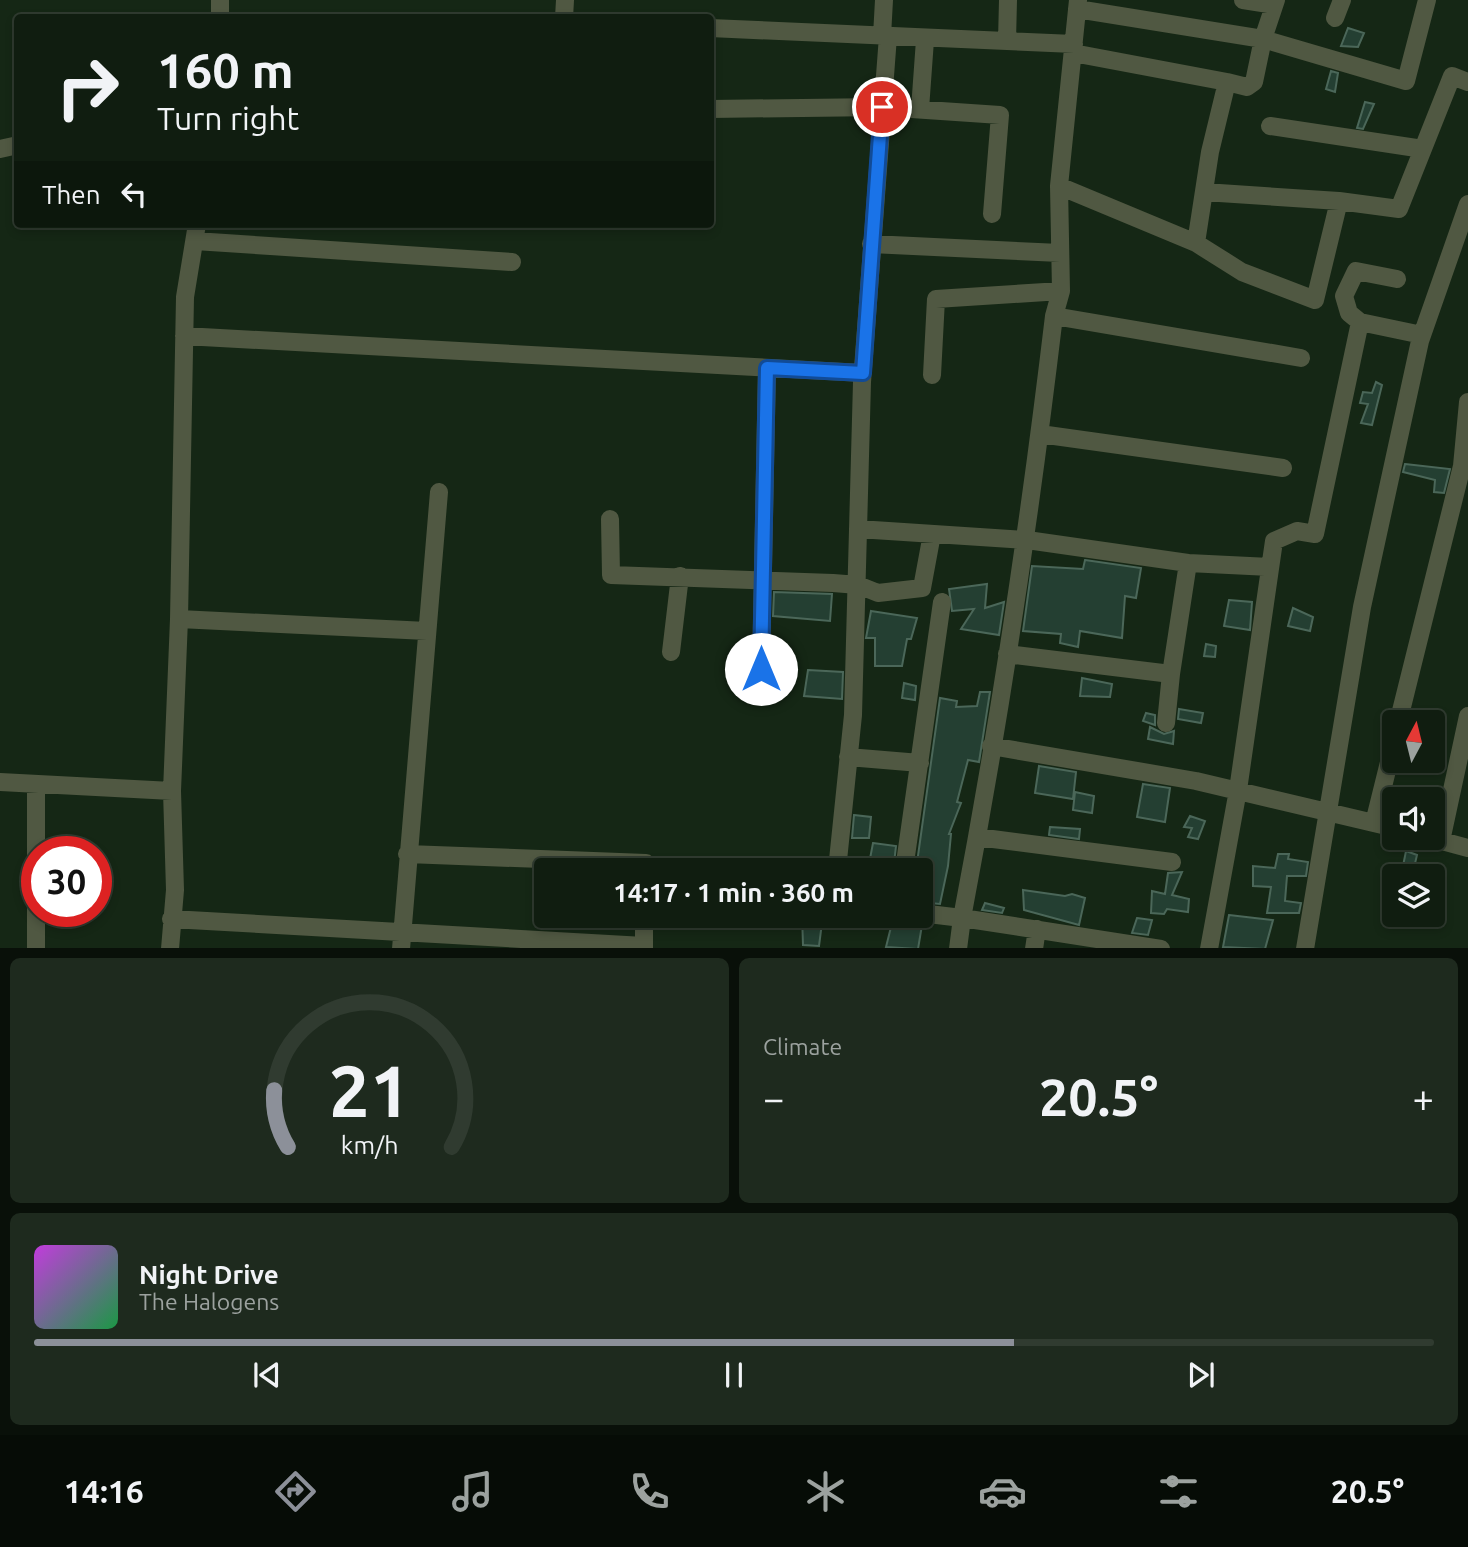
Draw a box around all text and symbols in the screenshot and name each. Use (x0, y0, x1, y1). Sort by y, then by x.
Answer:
icon: right (42, 42, 133, 133)
text: 160 m (157, 42, 294, 97)
pin (852, 77, 912, 137)
icon: arrive (863, 88, 901, 126)
text: Turn right (157, 100, 299, 136)
icon: left (115, 175, 153, 213)
text: Then (42, 180, 101, 209)
position arrow (724, 632, 798, 706)
north arrow (1382, 710, 1446, 774)
map controls (1382, 710, 1445, 927)
button: sound (1382, 787, 1445, 850)
speed limit sign: 30 (21, 836, 112, 927)
button: layers (1382, 864, 1445, 927)
text: 14:17 · 1 min · 360 m (613, 878, 854, 907)
text: Climate (763, 1034, 842, 1059)
text: 21 (328, 1049, 411, 1131)
text: 20.5° (1039, 1068, 1158, 1126)
text: − (763, 1077, 784, 1119)
text: + (1413, 1077, 1434, 1119)
text: km/h (341, 1130, 398, 1158)
text: Night Drive (139, 1260, 279, 1289)
text: The Halogens (139, 1289, 279, 1314)
icon: previous (248, 1356, 286, 1394)
icon: pause (715, 1356, 753, 1394)
icon: next (1182, 1356, 1220, 1394)
icon: directions (271, 1467, 320, 1516)
icon: music (448, 1467, 497, 1516)
icon: phone (625, 1467, 674, 1516)
icon: climate (801, 1467, 850, 1516)
icon: car (978, 1467, 1027, 1516)
icon: filters (1154, 1467, 1203, 1516)
text: 14:16 (64, 1473, 144, 1509)
text: 20.5° (1331, 1473, 1404, 1509)

